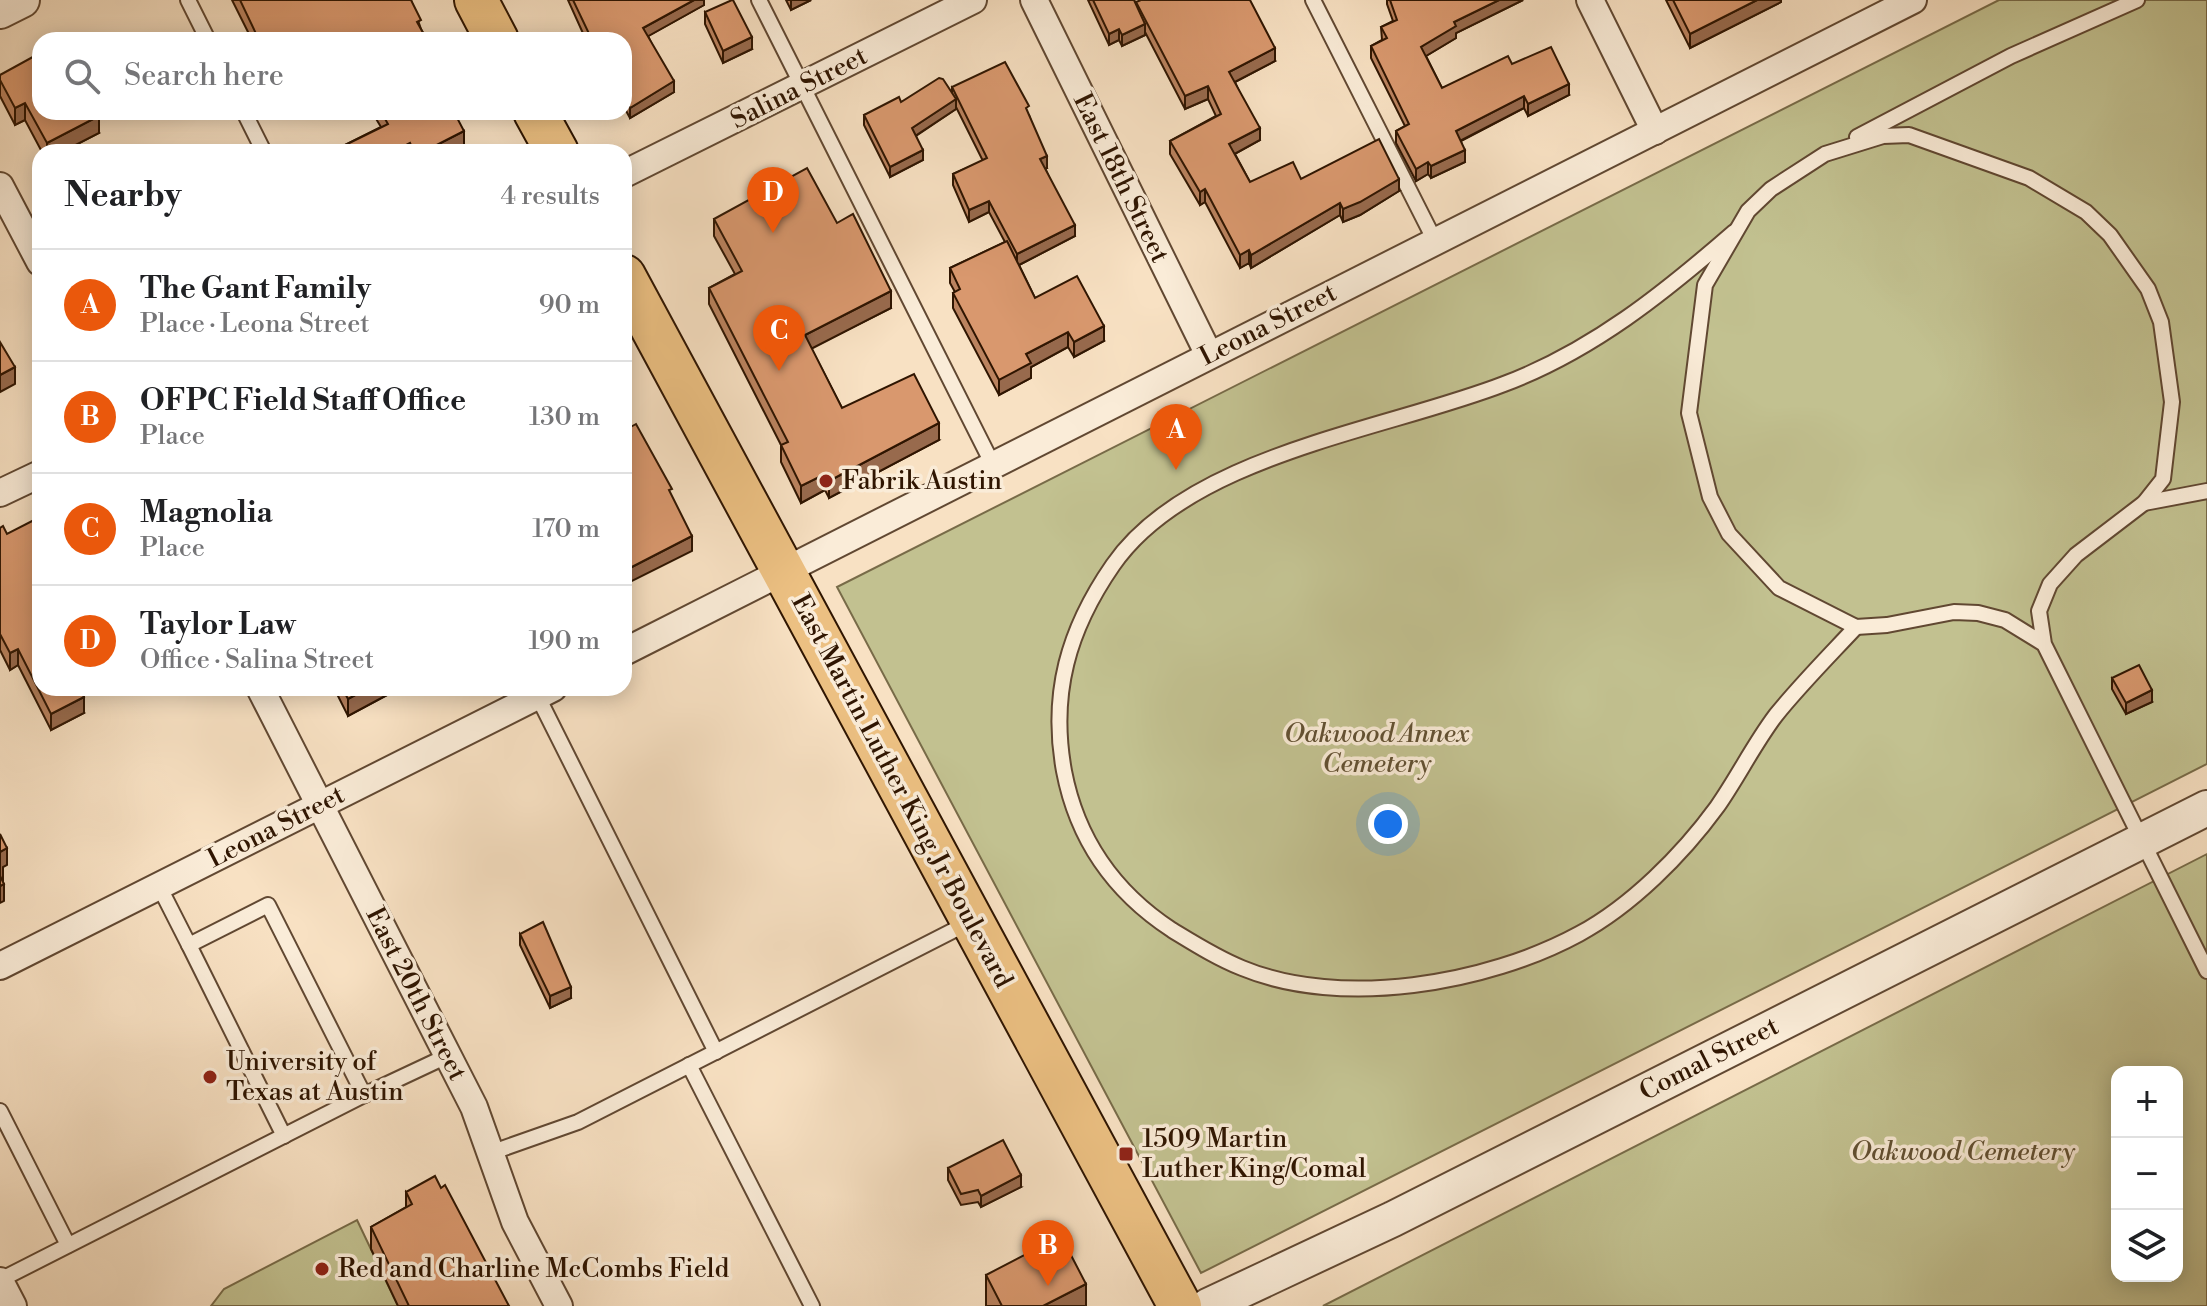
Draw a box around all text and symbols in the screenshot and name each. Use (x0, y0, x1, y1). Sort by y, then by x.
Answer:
search box (32, 32, 632, 120)
street label: Salina Street (725, 40, 873, 136)
icon: search (60, 54, 104, 98)
text: Search here (124, 57, 284, 95)
street label: East 18th Street (1066, 88, 1176, 268)
pin: D (747, 167, 799, 233)
text: Nearby (64, 175, 182, 217)
text: 4 results (501, 180, 600, 212)
text: The Gant Family (140, 270, 371, 308)
street label: Leona Street (1194, 277, 1342, 373)
text: A (81, 289, 99, 321)
text: 90 m (539, 289, 600, 321)
pin: C (753, 305, 805, 371)
text: Place · Leona Street (140, 308, 370, 340)
text: OFPC Field Staff Office (140, 382, 466, 420)
text: B (80, 401, 100, 433)
text: 130 m (529, 401, 600, 433)
pin: A (1150, 404, 1202, 470)
text: Place (140, 420, 205, 452)
place label: Fabrik Austin (842, 465, 1002, 497)
marker: Fabrik Austin (817, 472, 835, 490)
text: Magnolia (140, 494, 273, 532)
text: C (81, 513, 99, 545)
text: 170 m (532, 513, 600, 545)
text: Place (140, 532, 205, 564)
street label: East Martin Luther King Jr Boulevard (784, 589, 1020, 994)
text: Taylor Law (140, 606, 296, 644)
text: D (80, 625, 100, 657)
text: 190 m (529, 625, 600, 657)
text: Office · Salina Street (140, 644, 374, 676)
park label: Oakwood Annex Cemetery (1284, 718, 1470, 780)
street label: Leona Street (202, 779, 350, 875)
your location (1368, 804, 1408, 844)
street label: East 20th Street (359, 902, 473, 1086)
street label: Comal Street (1634, 1010, 1784, 1108)
place label: University of Texas at Austin (226, 1046, 404, 1108)
map controls (2111, 1066, 2183, 1282)
button: + (2111, 1066, 2183, 1138)
marker: University of Texas at Austin (201, 1068, 219, 1086)
place label: 1509 Martin Luther King/Comal (1142, 1123, 1367, 1185)
park label: Oakwood Cemetery (1851, 1136, 2075, 1168)
button: − (2111, 1138, 2183, 1210)
marker: 1509 Martin Luther King/Comal (1117, 1145, 1135, 1163)
button: layers (2111, 1210, 2183, 1282)
pin: B (1022, 1220, 1074, 1286)
place label: Red and Charline McCombs Field (338, 1253, 730, 1285)
marker: Red and Charline McCombs Field (313, 1260, 331, 1278)

